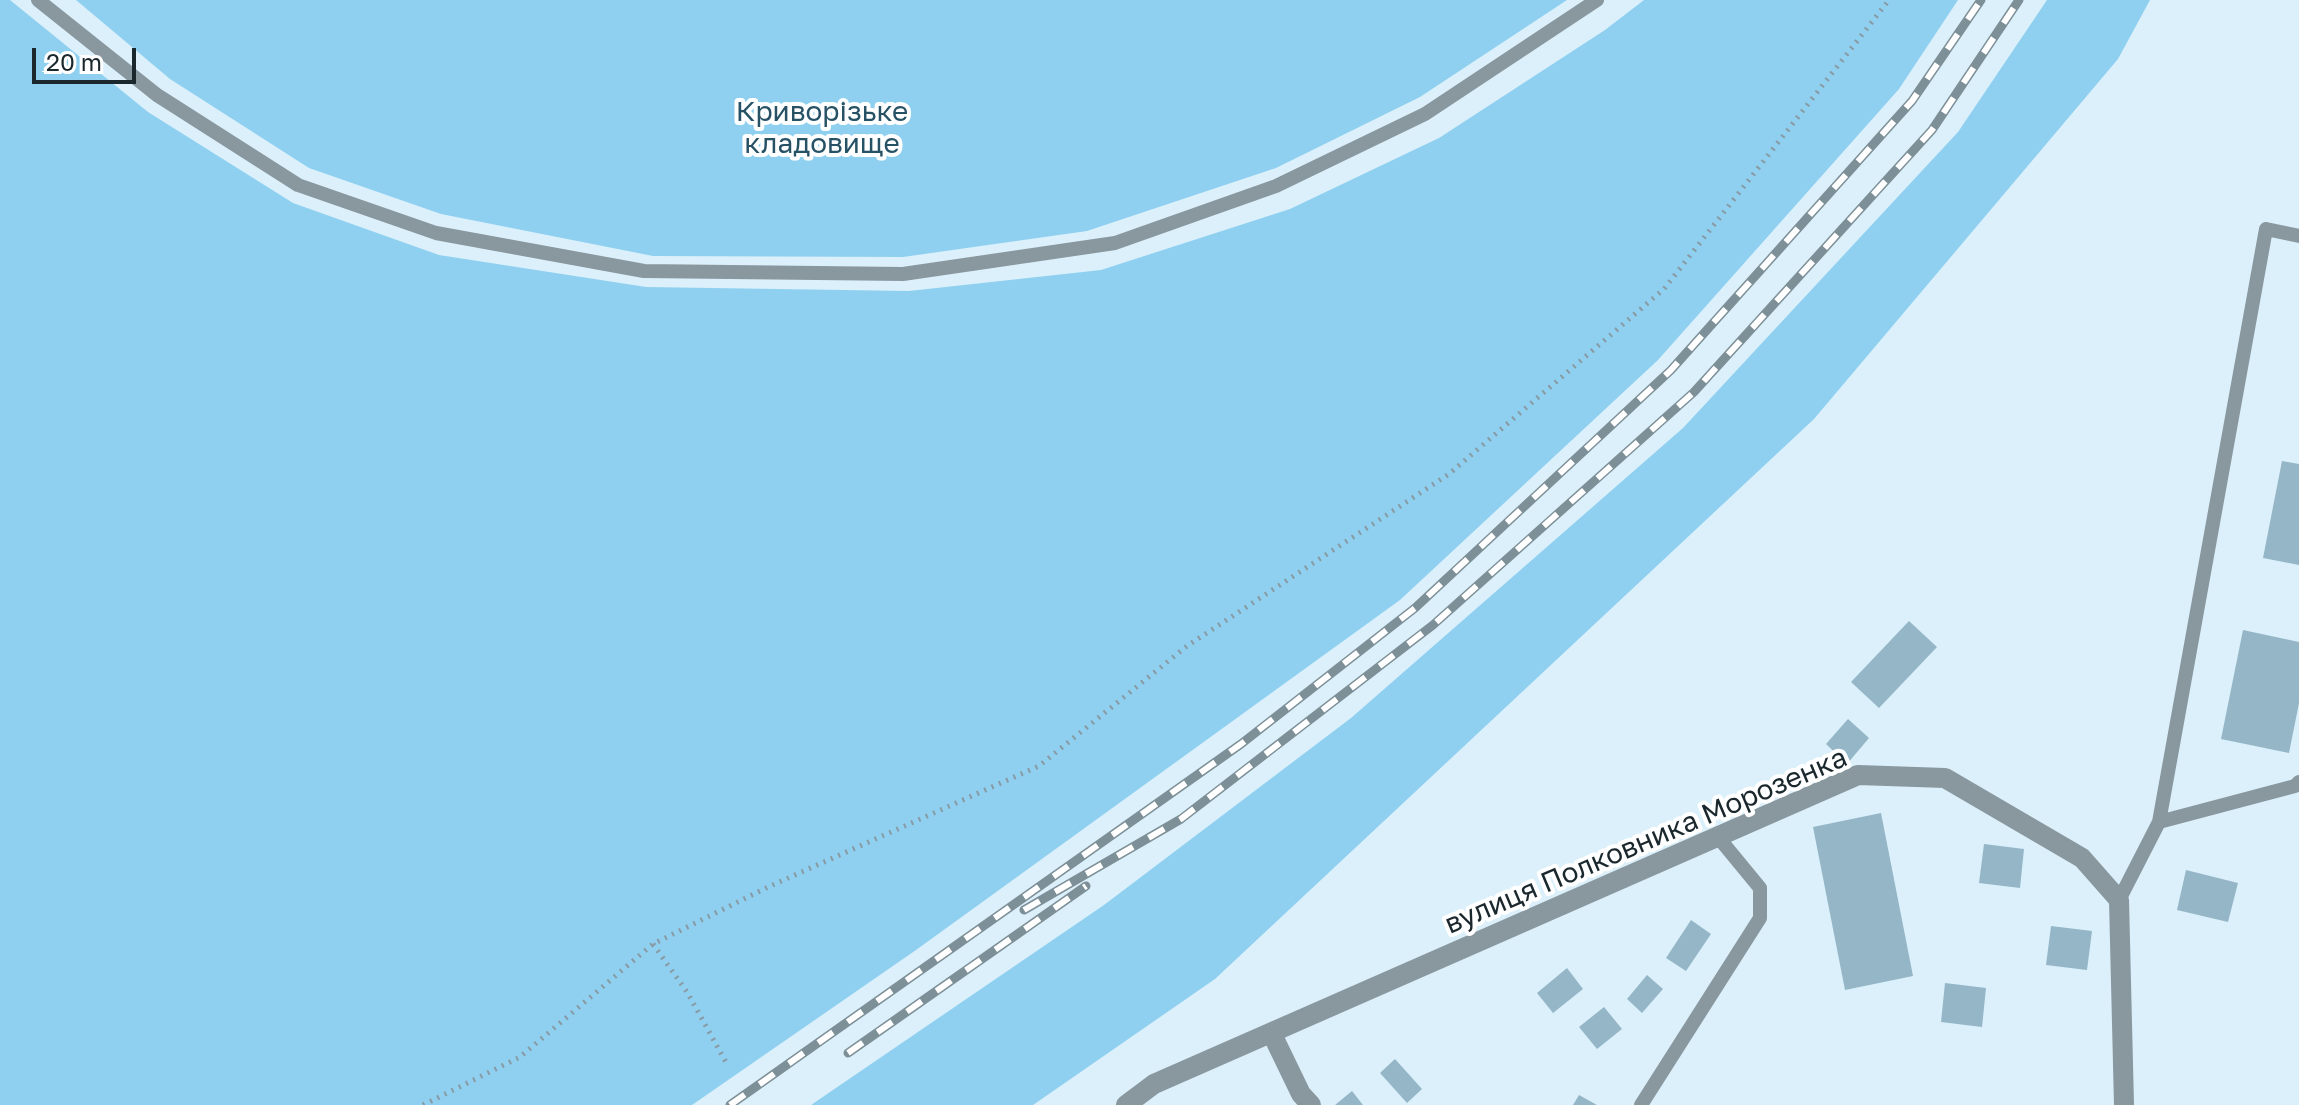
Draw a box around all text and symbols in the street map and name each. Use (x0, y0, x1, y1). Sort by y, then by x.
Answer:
scale bar (36, 32, 140, 82)
text: 20 m (46, 47, 102, 76)
park label: Криворізьке кладовище (736, 95, 908, 161)
street label: вулиця Полковника Морозенка (1440, 741, 1852, 941)

